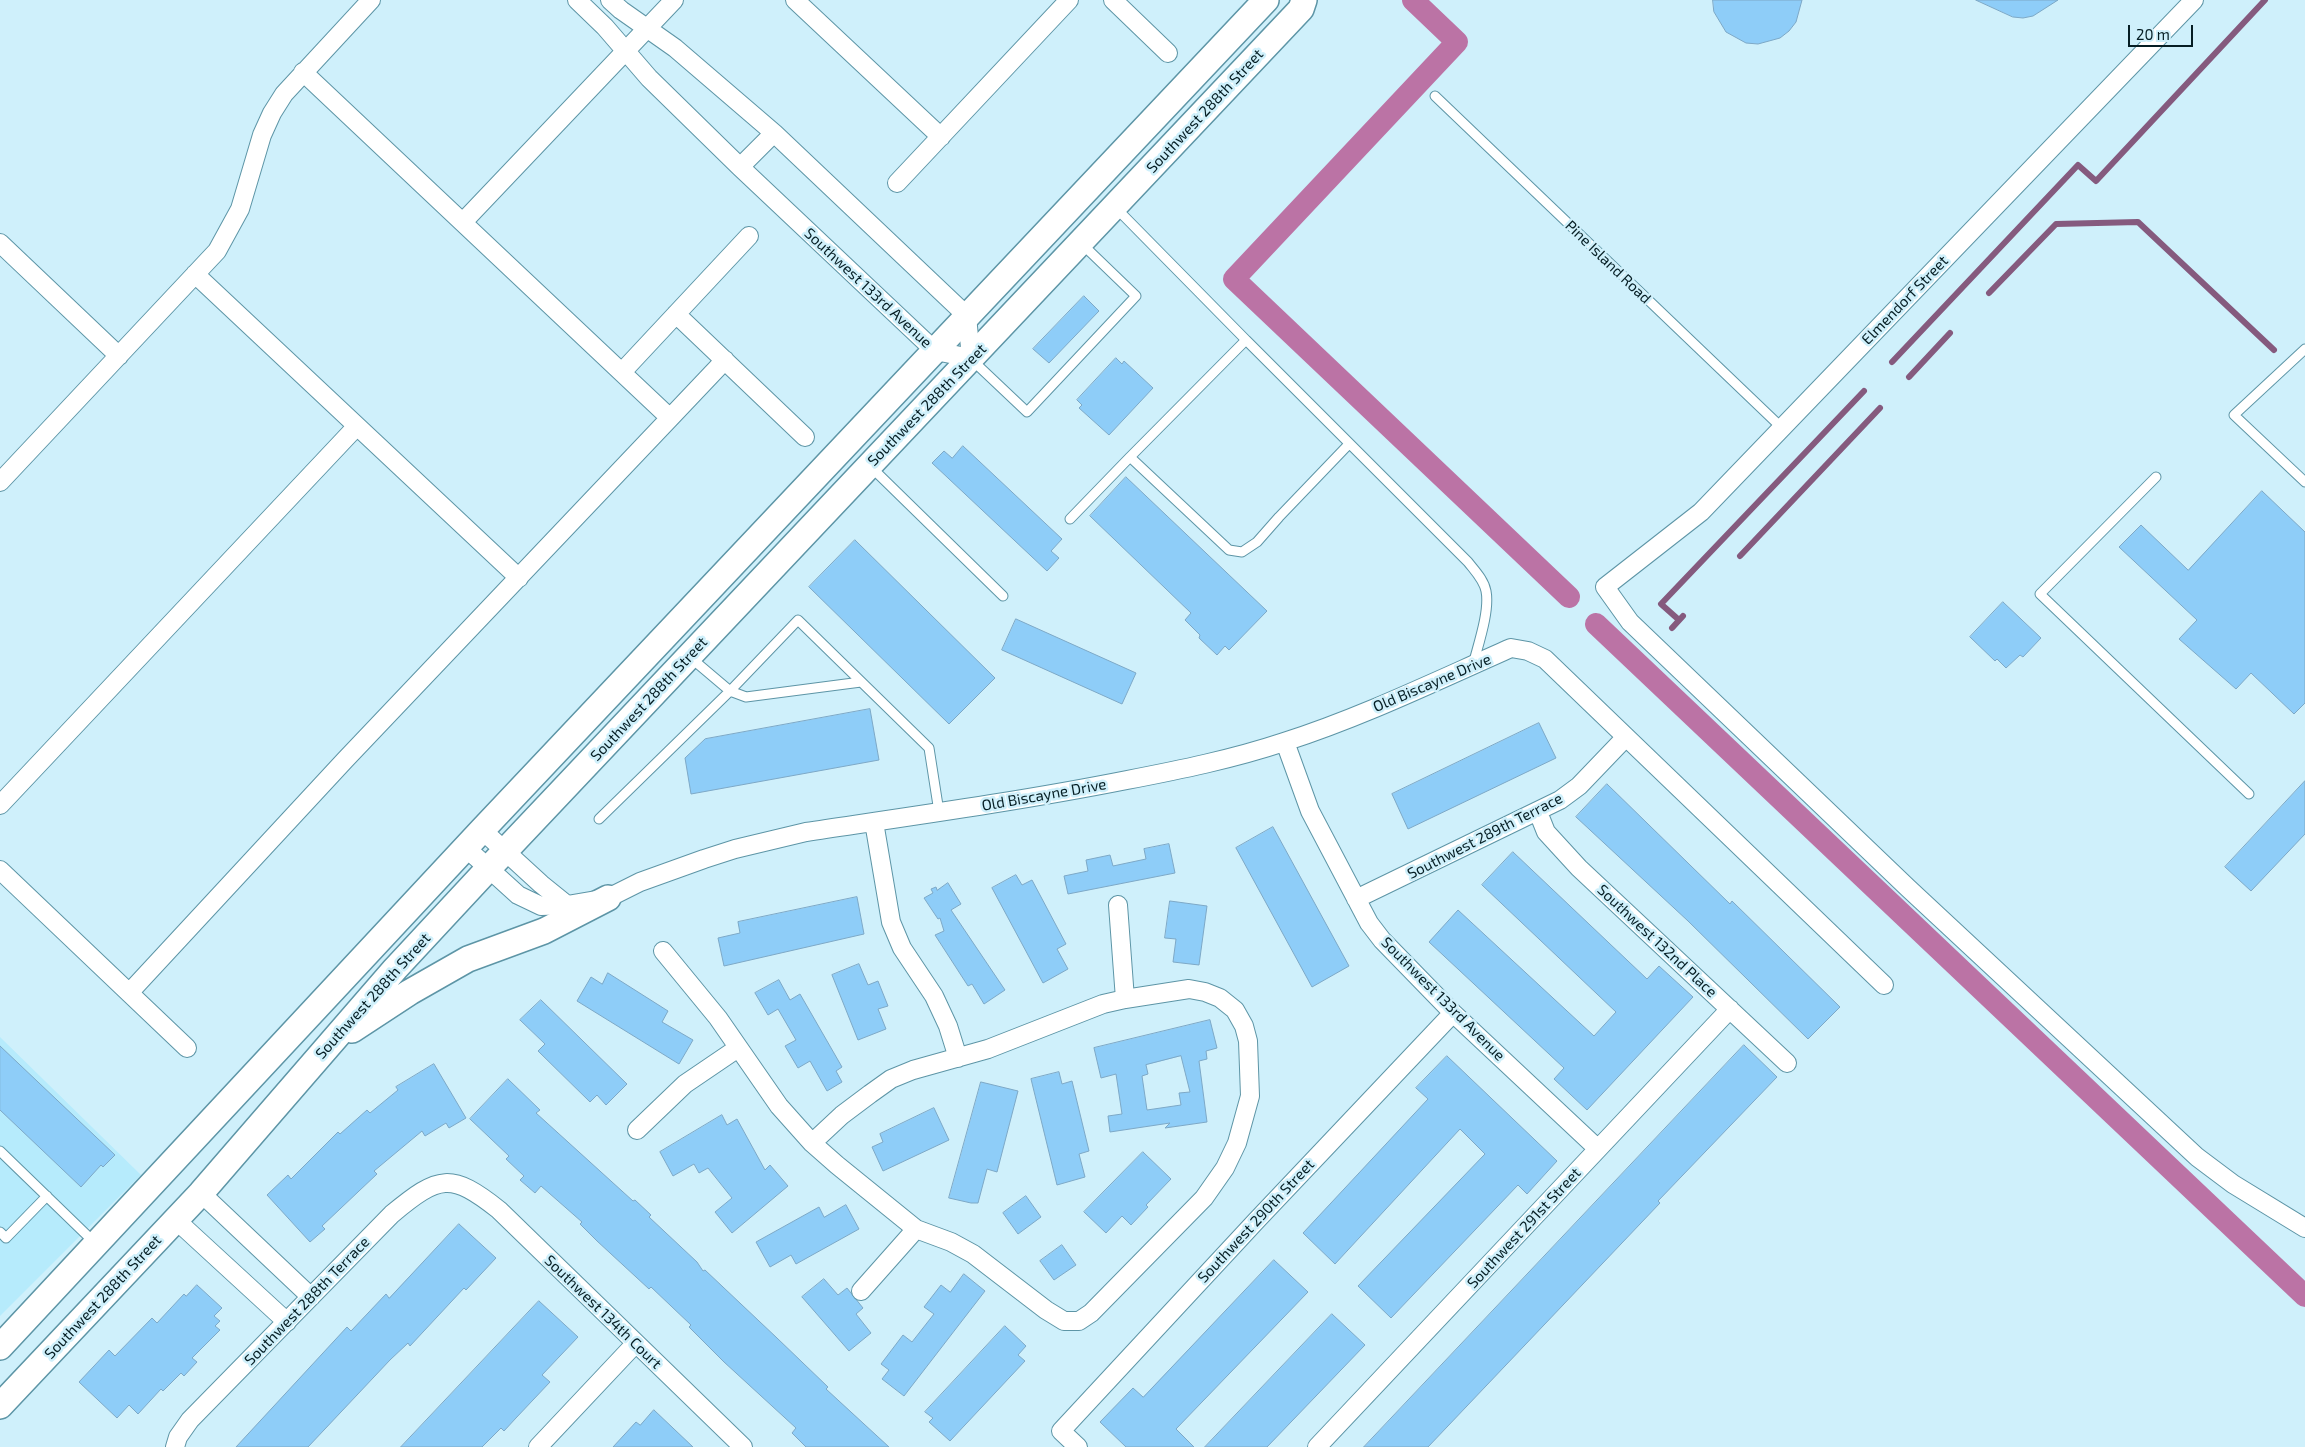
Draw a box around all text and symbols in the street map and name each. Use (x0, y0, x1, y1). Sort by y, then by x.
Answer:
scale bar (2130, 15, 2195, 47)
text: 20 m (2136, 25, 2170, 43)
street label: Southwest 288th Street (1143, 45, 1267, 177)
street label: Pine Island Road (1561, 217, 1655, 307)
street label: Southwest 133rd Avenue (801, 224, 935, 352)
street label: Elmendorf Street (1858, 252, 1952, 348)
street label: Southwest 288th Street (864, 340, 990, 470)
street label: Southwest 288th Street (587, 633, 711, 765)
street label: Old Biscayne Drive (1370, 650, 1494, 716)
street label: Old Biscayne Drive (980, 775, 1108, 815)
street label: Southwest 289th Terrace (1405, 789, 1565, 883)
street label: Southwest 132nd Place (1593, 881, 1721, 1001)
street label: Southwest 288th Street (312, 929, 434, 1063)
street label: Southwest 133rd Avenue (1377, 933, 1509, 1065)
street label: Southwest 290th Street (1194, 1155, 1318, 1287)
street label: Southwest 291st Street (1463, 1164, 1585, 1292)
street label: Southwest 288th Street (41, 1231, 165, 1363)
street label: Southwest 288th Terrace (241, 1233, 373, 1369)
street label: Southwest 134th Court (541, 1251, 665, 1373)

